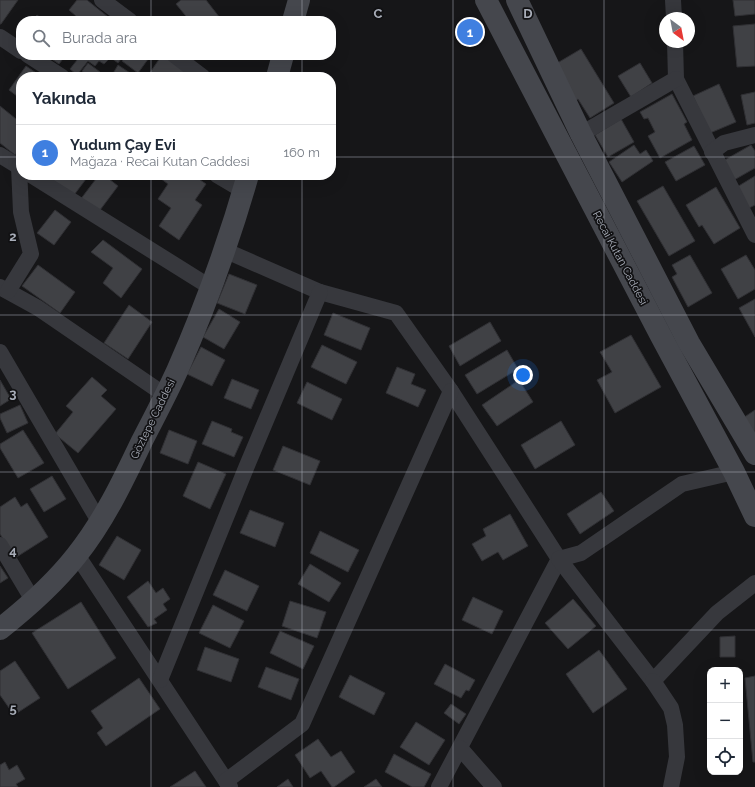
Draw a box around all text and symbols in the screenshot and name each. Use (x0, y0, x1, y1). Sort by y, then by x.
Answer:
text: C (374, 6, 383, 21)
text: D (523, 6, 533, 21)
north arrow (659, 12, 695, 48)
search box (16, 16, 336, 60)
pin: 1 (457, 17, 483, 47)
icon: search (30, 27, 52, 49)
text: Burada ara (62, 29, 137, 47)
text: Yakında (32, 88, 96, 108)
text: Yudum Çay Evi (70, 136, 176, 154)
text: 1 (42, 145, 48, 160)
text: 160 m (283, 145, 320, 160)
text: Mağaza · Recai Kutan Caddesi (70, 154, 250, 169)
street label: Recai Kutan Caddesi (590, 209, 650, 307)
text: 2 (9, 229, 17, 244)
your location (513, 365, 533, 385)
street label: Göztepe Caddesi (128, 377, 178, 461)
text: 3 (9, 386, 17, 401)
text: 4 (9, 543, 17, 558)
map controls (707, 667, 743, 775)
button: + (707, 667, 743, 703)
text: 5 (9, 701, 17, 716)
button: − (707, 703, 743, 739)
button: locate (707, 739, 743, 775)

